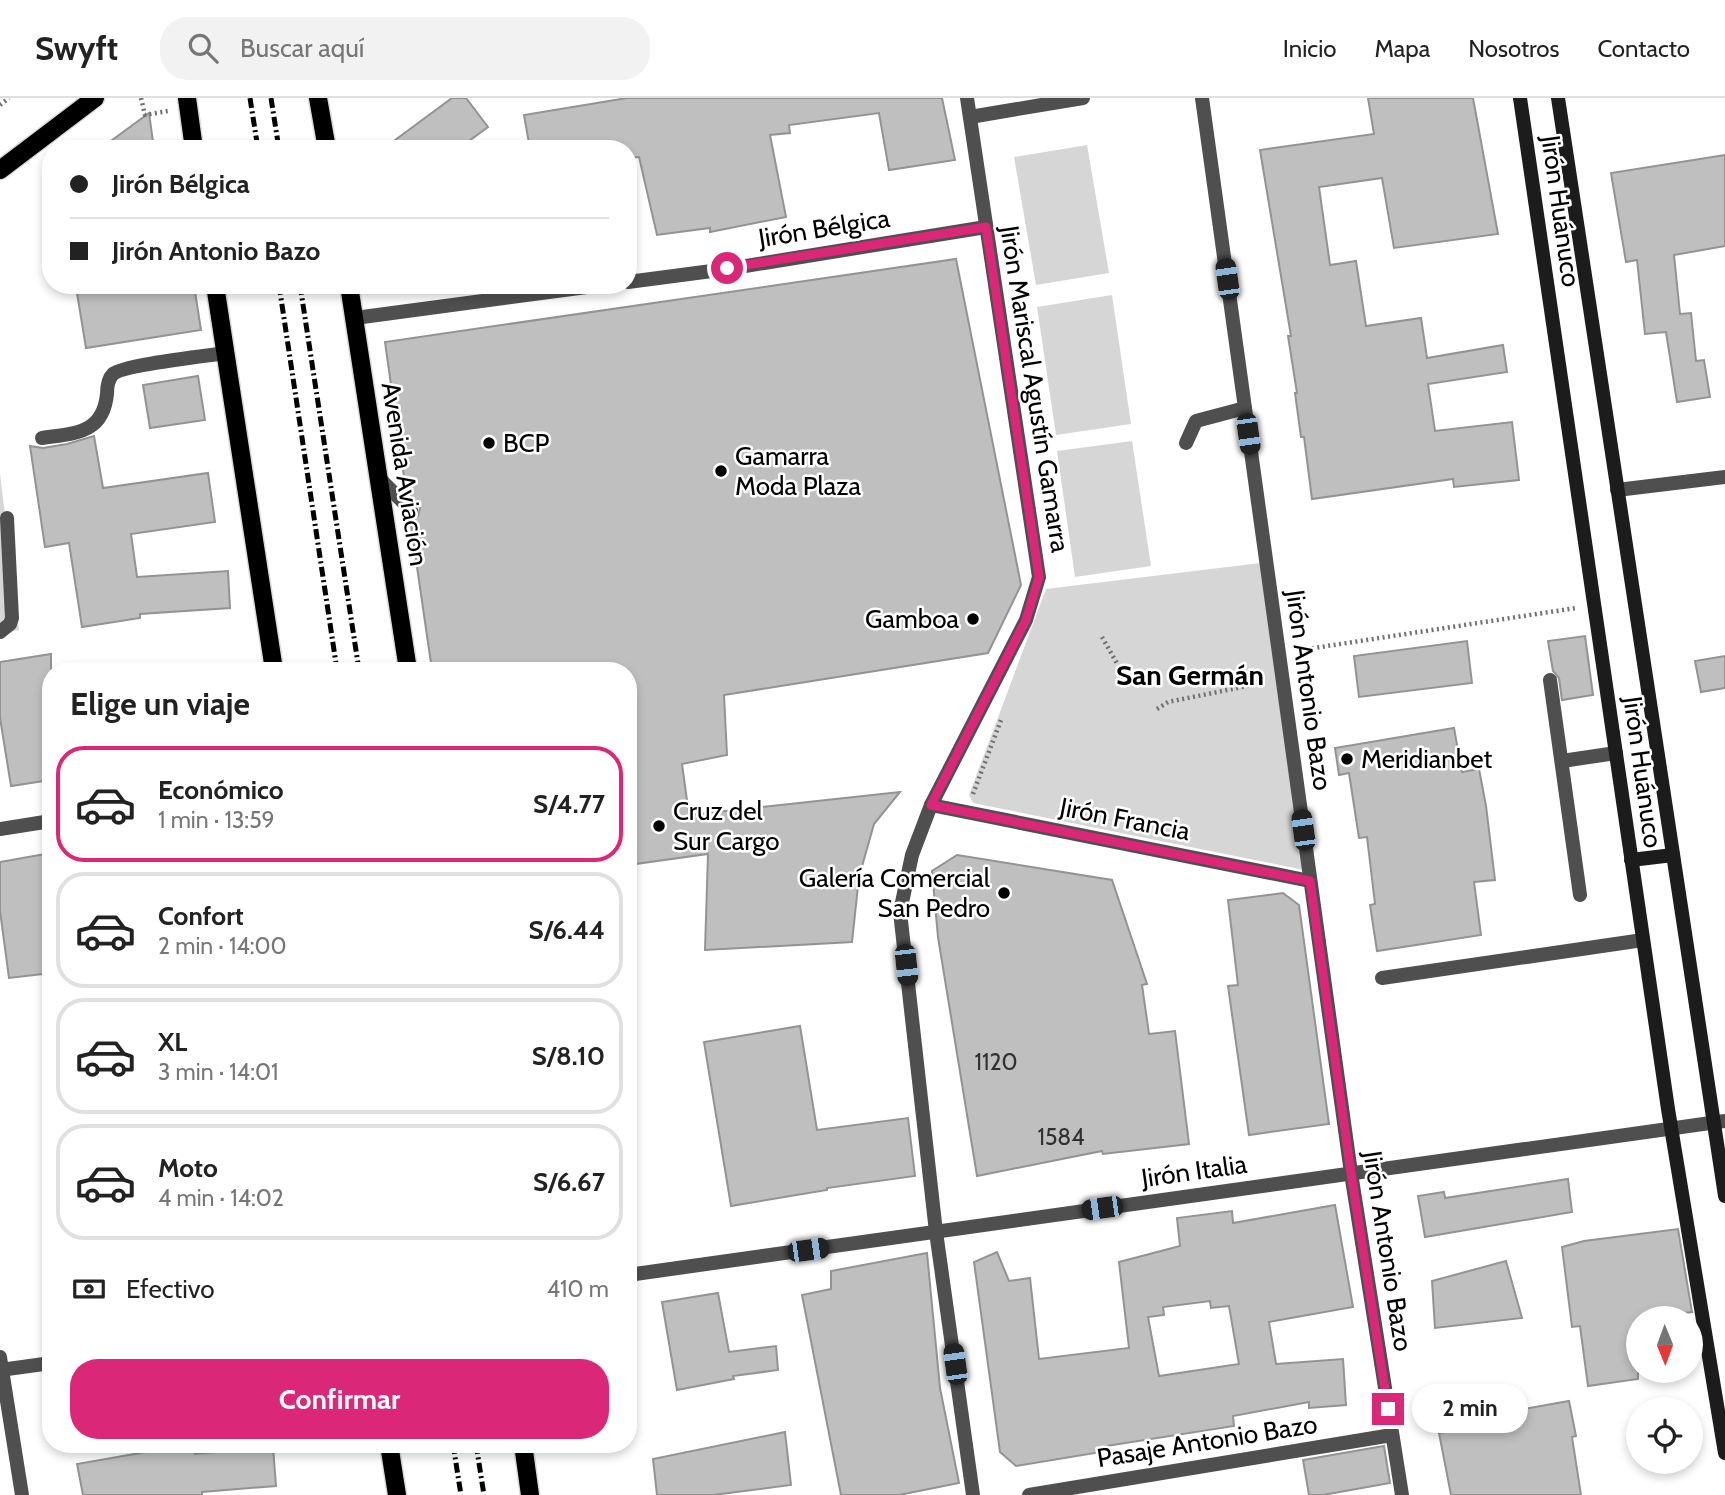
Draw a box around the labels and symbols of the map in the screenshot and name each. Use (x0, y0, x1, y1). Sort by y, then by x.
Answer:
street label: Jirón Huánuco (1534, 132, 1587, 289)
street label: Jirón Bélgica (755, 202, 893, 254)
street label: Jirón Mariscal Agustín Gamarra (993, 222, 1077, 555)
route start (711, 252, 743, 284)
car (1214, 257, 1241, 301)
street label: Avenida Aviación (375, 380, 435, 568)
car (1235, 412, 1262, 456)
place label: BCP (503, 427, 550, 459)
marker: BCP (481, 435, 497, 451)
place label: Gamarra Moda Plaza (735, 440, 861, 502)
marker: Gamarra Moda Plaza (713, 463, 729, 479)
street label: Jirón Antonio Bazo (1279, 587, 1339, 792)
place label: Gamboa (865, 603, 960, 635)
marker: Gamboa (965, 611, 981, 627)
district label: San Germán (1116, 658, 1264, 692)
street label: Jirón Huánuco (1616, 693, 1669, 850)
place label: Meridianbet (1361, 743, 1493, 775)
marker: Meridianbet (1339, 751, 1355, 767)
street label: Jirón Francia (1056, 791, 1193, 847)
place label: Cruz del Sur Cargo (673, 795, 780, 857)
car (1290, 808, 1317, 852)
marker: Cruz del Sur Cargo (651, 818, 667, 834)
place label: Galería Comercial San Pedro (799, 862, 990, 924)
marker: Galería Comercial San Pedro (996, 885, 1012, 901)
car (894, 943, 919, 987)
house number: 1120 (974, 1048, 1018, 1076)
house number: 1584 (1037, 1123, 1085, 1151)
street label: Jirón Italia (1138, 1148, 1249, 1194)
street label: Jirón Antonio Bazo (1356, 1148, 1420, 1353)
car (1080, 1195, 1125, 1221)
car (786, 1237, 831, 1263)
north arrow (1626, 1306, 1703, 1382)
car (942, 1342, 969, 1386)
callout: 2 min (1412, 1384, 1528, 1434)
route end (1372, 1393, 1404, 1425)
street label: Pasaje Antonio Bazo (1095, 1408, 1319, 1474)

